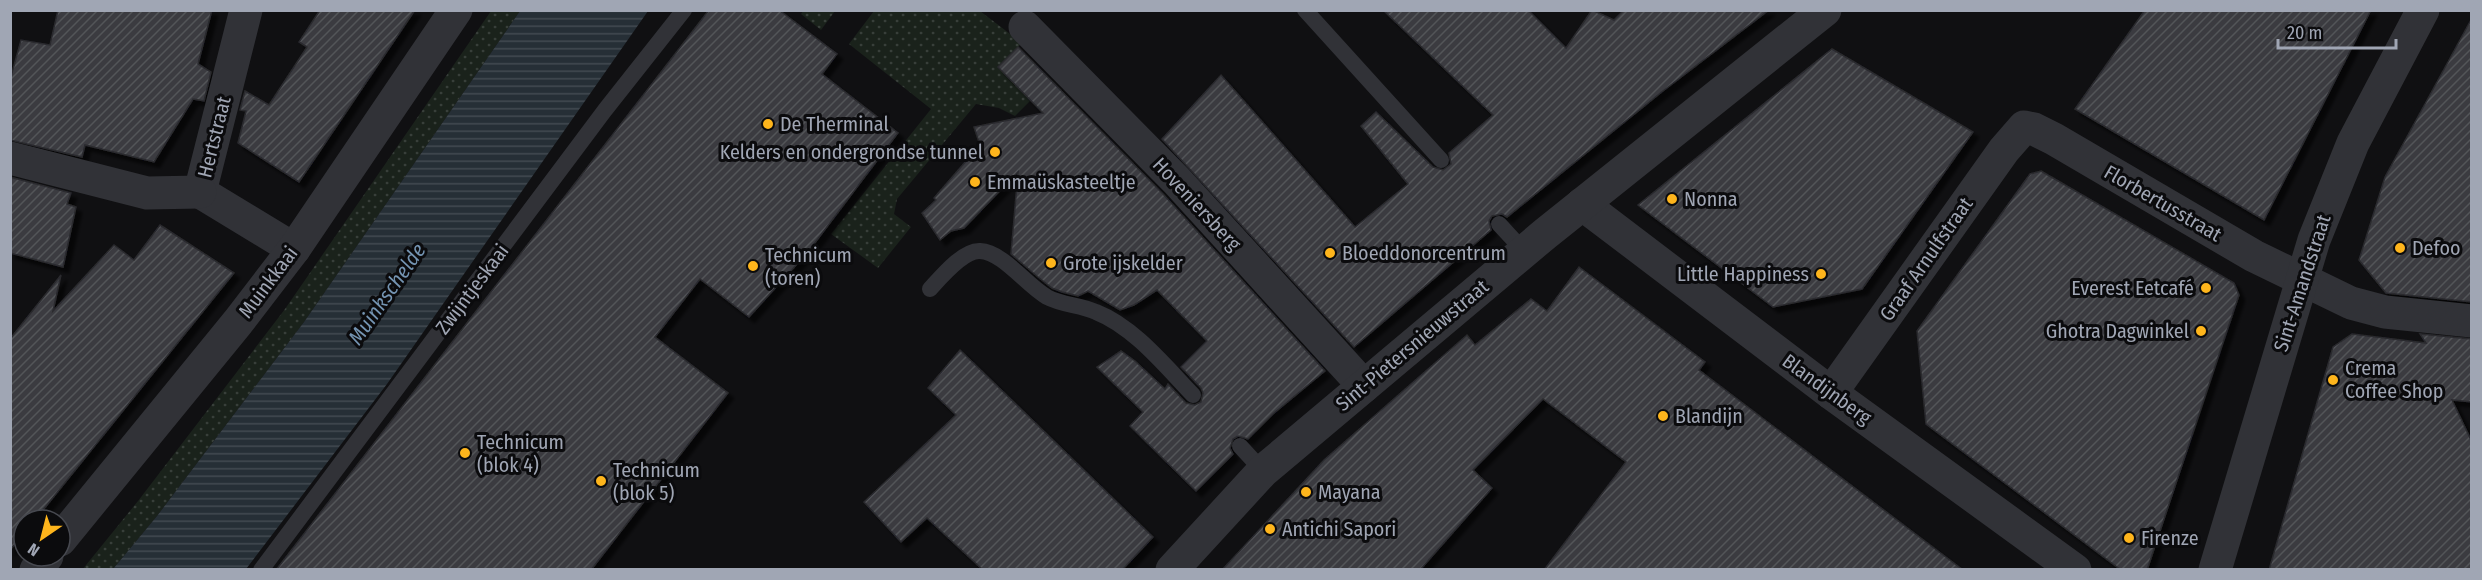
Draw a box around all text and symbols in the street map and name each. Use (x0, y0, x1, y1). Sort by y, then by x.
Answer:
scale bar (2278, 12, 2396, 50)
text: 20 m (2287, 22, 2322, 44)
street label: Hertstraat (192, 93, 236, 180)
place label: De Therminal (780, 112, 889, 136)
marker: De Therminal (761, 117, 775, 131)
place label: Kelders en ondergrondse tunnel (720, 140, 983, 164)
marker: Kelders en ondergrondse tunnel (988, 145, 1002, 159)
street label: Hoveniersberg (1148, 152, 1247, 256)
street label: Florbertusstraat (2100, 160, 2226, 247)
place label: Emmaüskasteeltje (987, 170, 1136, 194)
marker: Emmaüskasteeltje (968, 175, 982, 189)
place label: Nonna (1684, 187, 1738, 211)
marker: Nonna (1665, 192, 1679, 206)
street label: Graaf Arnulfstraat (1874, 192, 1978, 325)
street label: Sint-Amandstraat (2269, 211, 2336, 355)
place label: Defoo (2412, 236, 2460, 260)
water label: Muinkschelde (343, 238, 431, 350)
street label: Zwijntjeskaai (430, 239, 514, 339)
place label: Bloeddonorcentrum (1342, 241, 1506, 265)
marker: Defoo (2393, 241, 2407, 255)
street label: Muinkkaai (233, 242, 303, 322)
place label: Technicum (toren) (765, 243, 852, 290)
marker: Bloeddonorcentrum (1323, 246, 1337, 260)
place label: Grote ijskelder (1063, 251, 1183, 275)
marker: Grote ijskelder (1044, 256, 1058, 270)
marker: Technicum (toren) (746, 259, 760, 273)
place label: Little Happiness (1677, 262, 1809, 286)
marker: Little Happiness (1814, 267, 1828, 281)
street label: Sint-Pietersnieuwstraat (1331, 274, 1494, 416)
place label: Everest Eetcafé (2071, 276, 2194, 300)
marker: Everest Eetcafé (2199, 281, 2213, 295)
place label: Ghotra Dagwinkel (2046, 319, 2189, 343)
marker: Ghotra Dagwinkel (2194, 324, 2208, 338)
street label: Blandijnberg (1778, 349, 1877, 430)
place label: Crema Coffee Shop (2345, 356, 2443, 403)
marker: Crema Coffee Shop (2326, 373, 2340, 387)
place label: Blandijn (1675, 404, 1743, 428)
marker: Blandijn (1656, 409, 1670, 423)
place label: Technicum (blok 4) (477, 430, 564, 477)
marker: Technicum (blok 4) (458, 446, 472, 460)
place label: Technicum (blok 5) (613, 458, 700, 505)
marker: Technicum (blok 5) (594, 474, 608, 488)
place label: Mayana (1318, 480, 1381, 504)
marker: Mayana (1299, 485, 1313, 499)
north arrow (12, 508, 72, 568)
place label: Antichi Sapori (1282, 517, 1396, 541)
marker: Antichi Sapori (1263, 522, 1277, 536)
place label: Firenze (2141, 526, 2199, 550)
marker: Firenze (2122, 531, 2136, 545)
text: N (24, 539, 43, 560)

